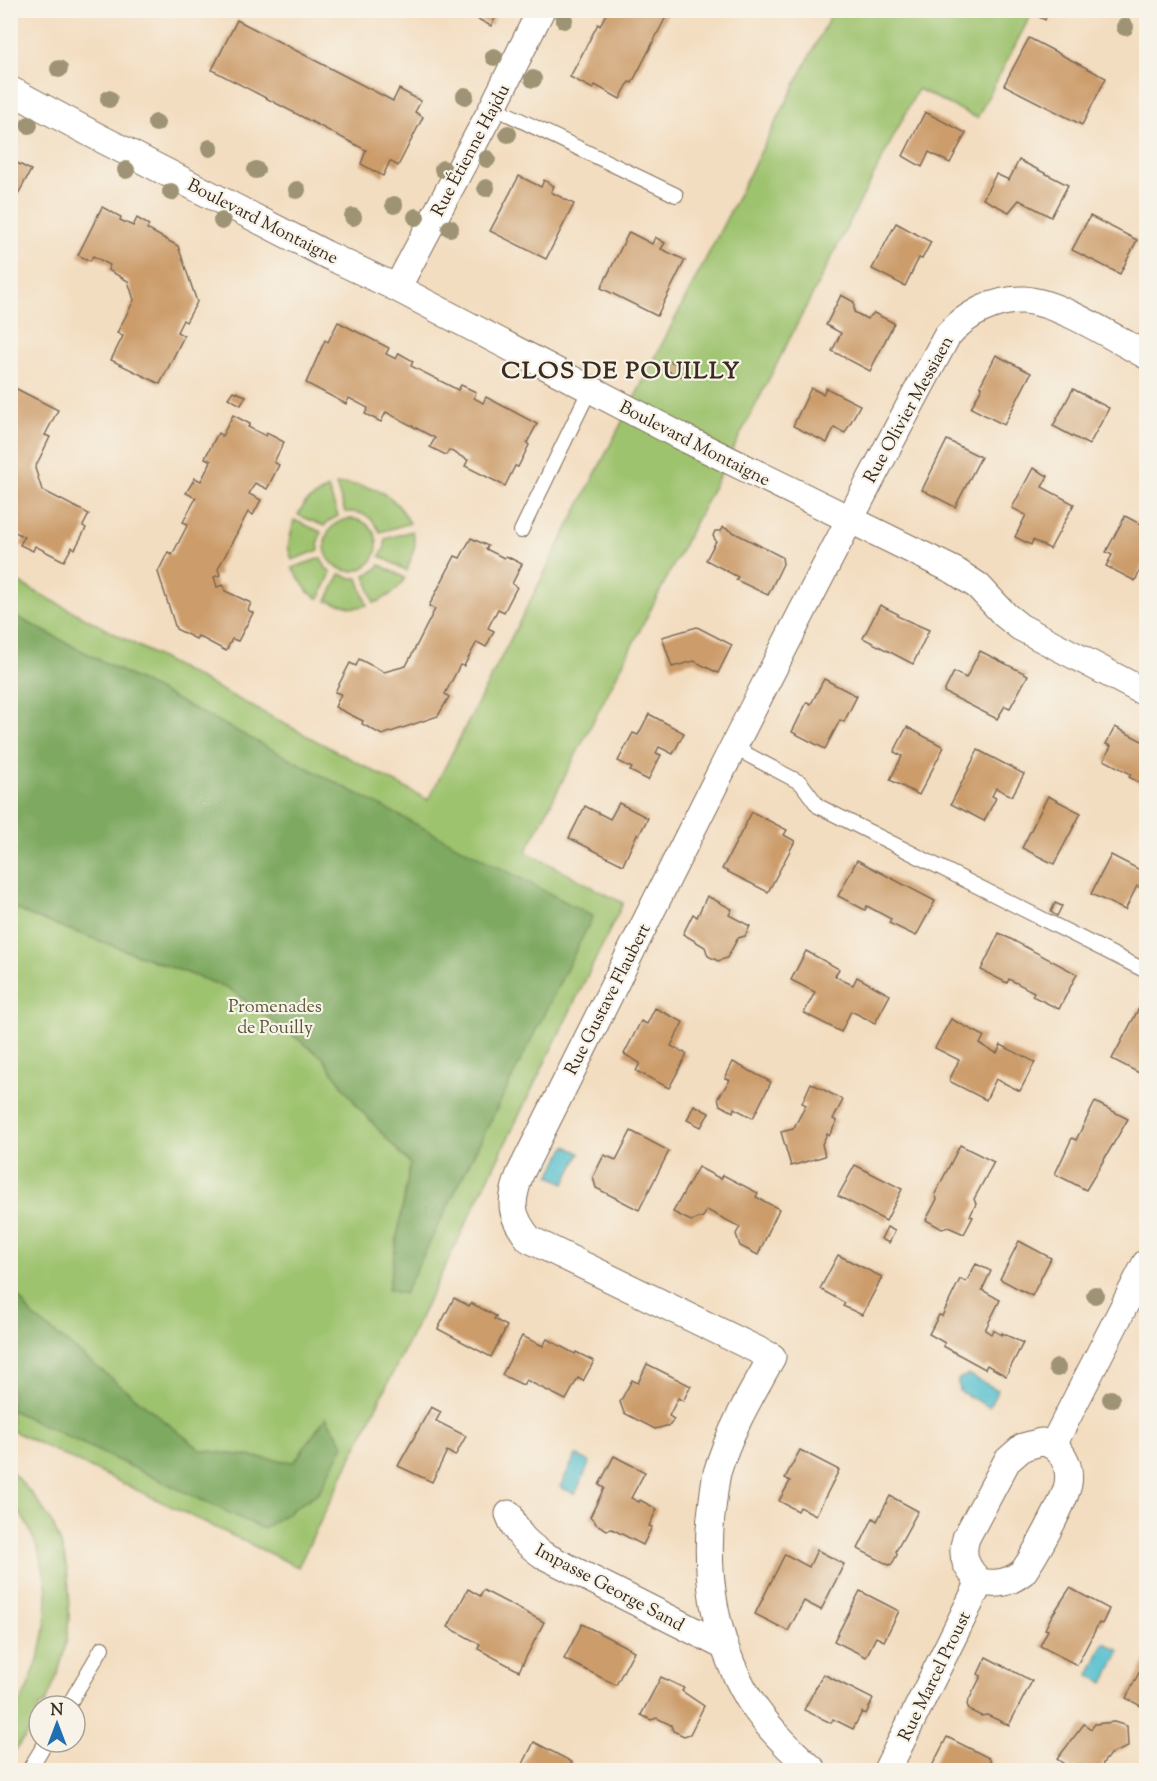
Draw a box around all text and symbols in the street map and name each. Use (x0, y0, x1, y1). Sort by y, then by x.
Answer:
street label: Rue Étienne Hajdu (426, 80, 518, 222)
street label: Boulevard Montaigne (182, 173, 342, 272)
street label: Rue Olivier Messiaen (858, 331, 961, 488)
district label: CLOS DE POUILLY (501, 355, 741, 389)
street label: Boulevard Montaigne (614, 395, 774, 494)
street label: Rue Gustave Flaubert (559, 920, 658, 1080)
park label: Promenades de Pouilly (228, 995, 322, 1042)
street label: Impasse George Sand (530, 1538, 688, 1639)
street label: Rue Marcel Proust (893, 1607, 979, 1746)
north arrow (27, 1694, 87, 1754)
text: N (51, 1700, 64, 1723)

